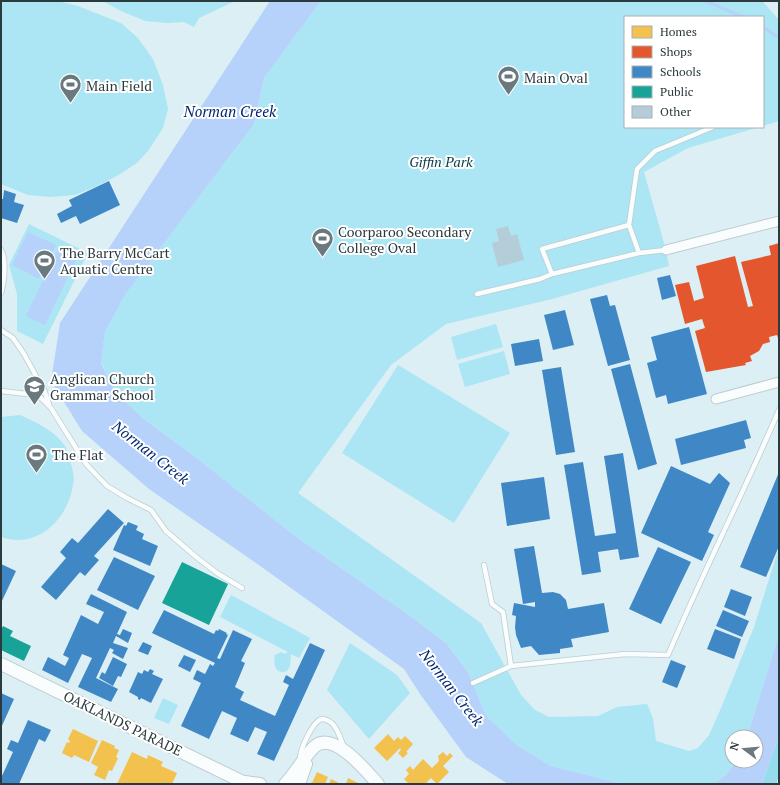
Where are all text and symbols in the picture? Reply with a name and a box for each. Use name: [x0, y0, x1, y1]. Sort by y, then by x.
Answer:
legend: [624, 16, 764, 128]
text: Homes: [660, 24, 697, 39]
text: Shops: [660, 44, 692, 59]
sports icon: Main Oval: [495, 64, 521, 97]
text: Schools: [660, 64, 701, 79]
place label: Main Oval: [524, 68, 588, 87]
sports icon: Main Field: [57, 72, 83, 105]
place label: Main Field: [86, 76, 152, 95]
text: Public: [660, 84, 694, 99]
water label: Norman Creek: [183, 101, 277, 121]
text: Other: [660, 104, 691, 119]
park label: Giffin Park: [409, 152, 473, 171]
place label: Coorparoo Secondary College Oval: [338, 222, 472, 257]
sports icon: Coorparoo Secondary College Oval: [309, 226, 335, 259]
place label: The Barry McCart Aquatic Centre: [60, 243, 171, 278]
sports icon: The Barry McCart Aquatic Centre: [31, 247, 57, 280]
place label: Anglican Church Grammar School: [50, 369, 154, 404]
school or university icon: Anglican Church Grammar School: [21, 373, 47, 406]
water label: Norman Creek: [108, 415, 194, 489]
sports icon: The Flat: [24, 441, 50, 474]
place label: The Flat: [52, 445, 104, 464]
water label: Norman Creek: [415, 644, 489, 730]
street label: OAKLANDS PARADE: [60, 686, 186, 760]
north arrow: [724, 729, 764, 769]
text: N: [727, 740, 742, 752]

